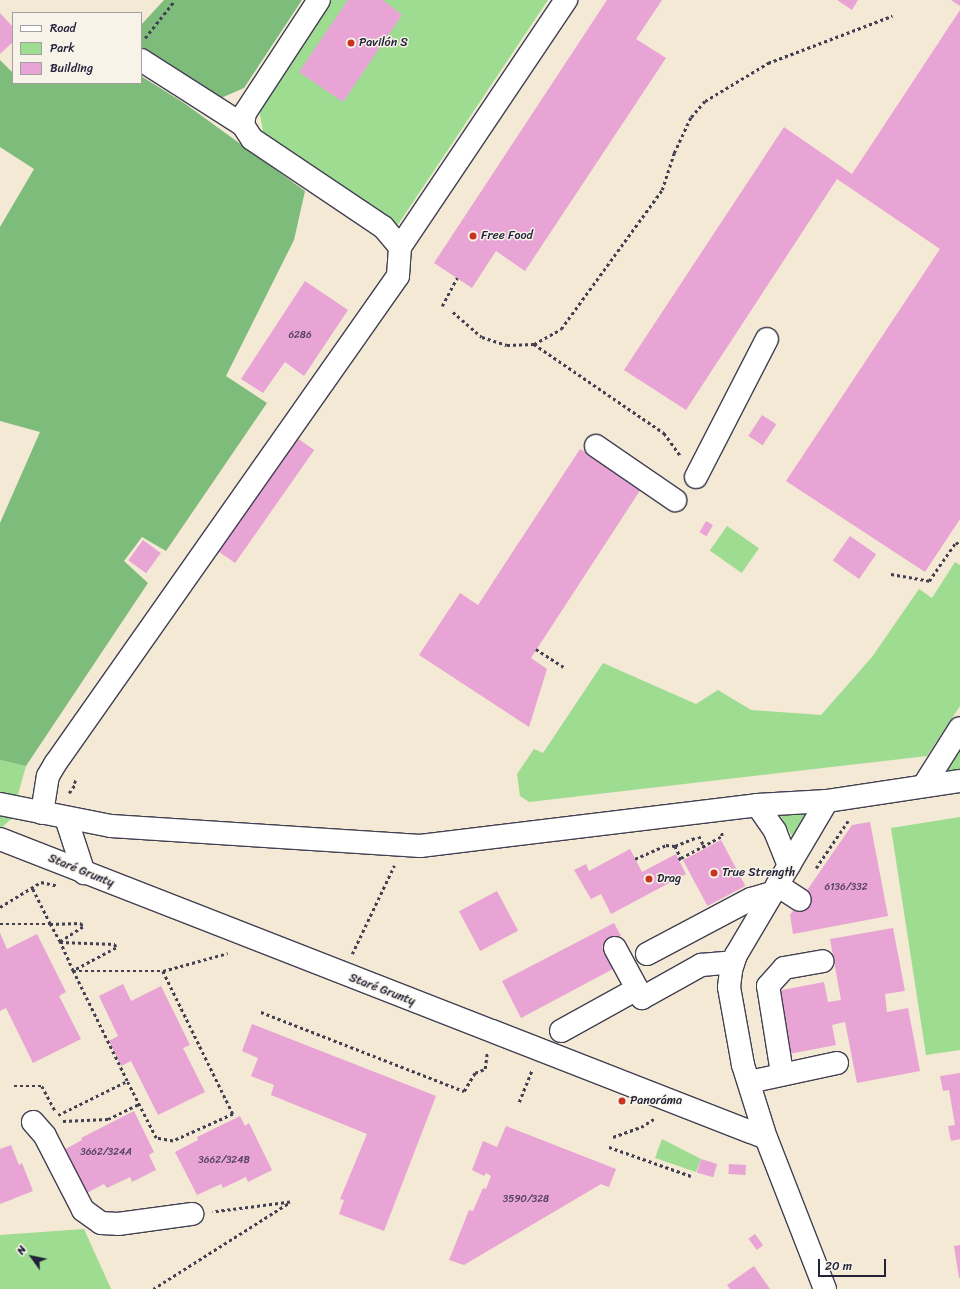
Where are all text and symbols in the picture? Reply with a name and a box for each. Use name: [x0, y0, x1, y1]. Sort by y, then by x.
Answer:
legend: [12, 12, 142, 84]
text: Road: [50, 17, 76, 39]
place label: Pavilón S: [359, 36, 408, 50]
text: Park: [50, 37, 75, 59]
marker: Pavilón S: [346, 38, 356, 48]
text: Building: [50, 57, 93, 79]
place label: Free Food: [481, 229, 533, 243]
marker: Free Food: [468, 231, 478, 241]
house number: 6286: [288, 330, 312, 342]
street label: Staré Grunty: [46, 851, 116, 891]
place label: True Strength: [722, 866, 796, 880]
marker: True Strength: [709, 868, 719, 878]
place label: Drag: [657, 872, 681, 886]
marker: Drag: [644, 874, 654, 884]
house number: 6136/332: [825, 882, 867, 894]
street label: Staré Grunty: [347, 971, 417, 1009]
place label: Panoráma: [630, 1094, 682, 1108]
marker: Panoráma: [617, 1096, 627, 1106]
house number: 3662/324A: [80, 1147, 132, 1159]
house number: 3662/324B: [198, 1155, 250, 1167]
house number: 3590/328: [503, 1194, 549, 1206]
north arrow: [12, 1237, 52, 1277]
text: N: [11, 1242, 32, 1259]
scale bar: [820, 1251, 888, 1277]
text: 20 m: [825, 1255, 852, 1277]

